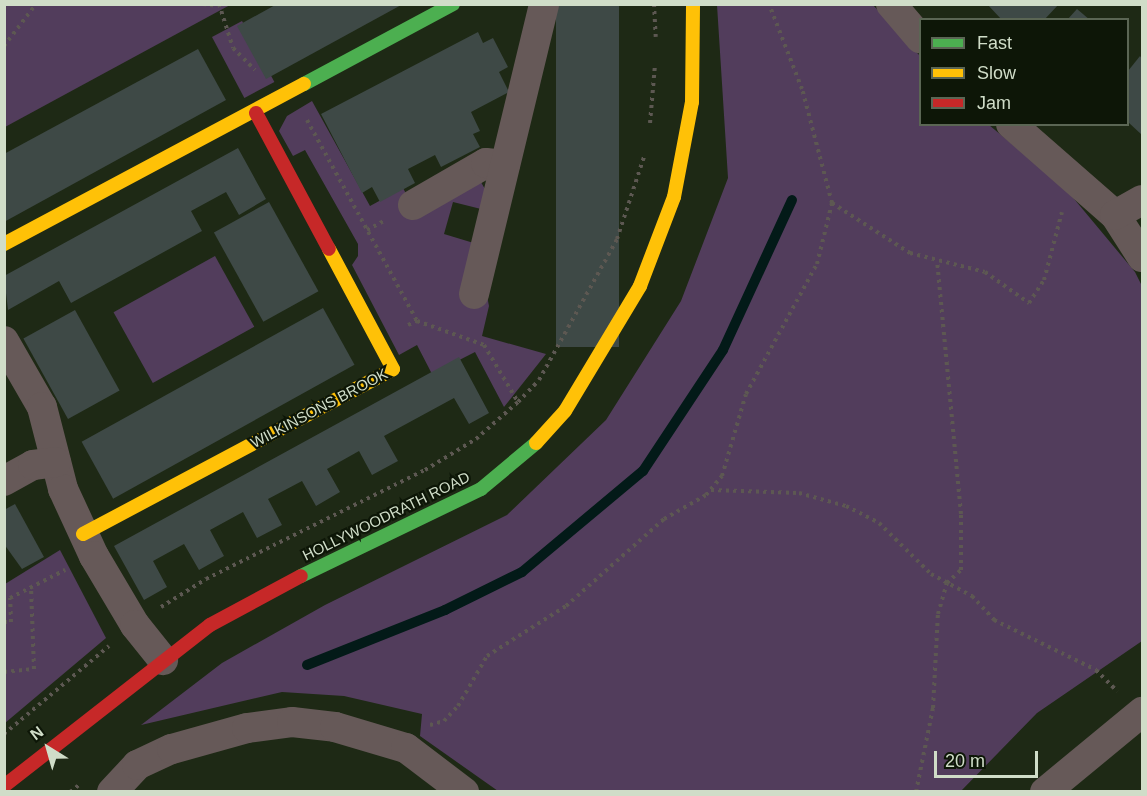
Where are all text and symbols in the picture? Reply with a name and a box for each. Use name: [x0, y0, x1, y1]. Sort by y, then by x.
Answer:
legend: [919, 18, 1129, 126]
text: Fast: [977, 33, 1012, 53]
text: Slow: [977, 63, 1016, 83]
text: Jam: [977, 93, 1011, 113]
street label: WILKINSONS BROOK: [247, 364, 391, 452]
street label: HOLLYWOODRATH ROAD: [300, 468, 472, 564]
north arrow: [18, 718, 78, 778]
text: N: [27, 723, 47, 743]
scale bar: [937, 739, 1040, 777]
text: 20 m: [945, 751, 985, 771]

